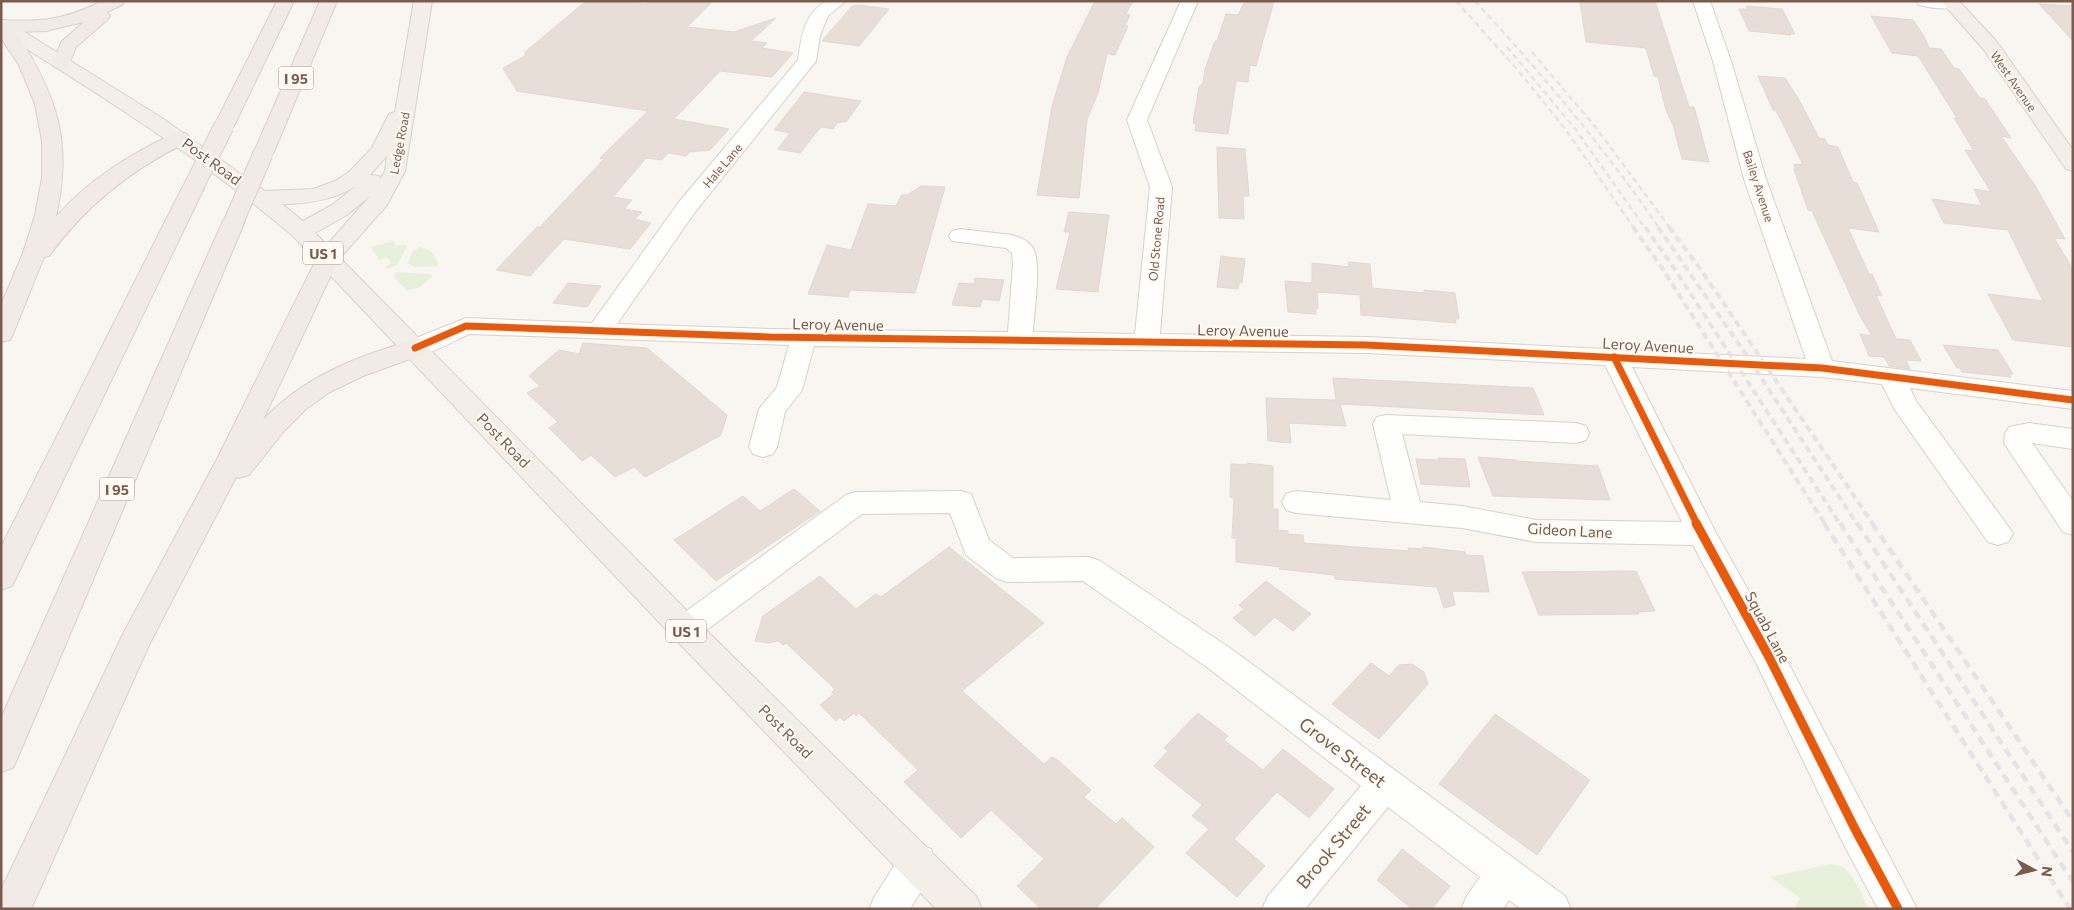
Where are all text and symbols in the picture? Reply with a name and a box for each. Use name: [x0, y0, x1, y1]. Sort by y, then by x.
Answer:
street label: West Avenue: [1988, 48, 2040, 114]
road number: I 95: [278, 66, 314, 90]
street label: Ledge Road: [386, 111, 412, 175]
street label: Post Road: [179, 133, 245, 189]
street label: Hale Lane: [700, 140, 744, 190]
street label: Bailey Avenue: [1741, 148, 1777, 224]
street label: Old Stone Road: [1145, 196, 1167, 282]
road number: US 1: [303, 242, 343, 264]
street label: Leroy Avenue: [792, 314, 884, 334]
street label: Leroy Avenue: [1197, 320, 1289, 340]
street label: Leroy Avenue: [1602, 334, 1694, 356]
street label: Post Road: [474, 409, 534, 471]
road number: I 95: [100, 478, 134, 500]
street label: Gideon Lane: [1527, 519, 1613, 541]
street label: Squab Lane: [1742, 588, 1794, 666]
road number: US 1: [666, 620, 706, 642]
street label: Post Road: [755, 700, 817, 762]
street label: Grove Street: [1295, 712, 1391, 792]
street label: Brook Street: [1291, 799, 1375, 893]
north arrow: [2009, 845, 2059, 895]
text: N: [2038, 865, 2056, 878]

